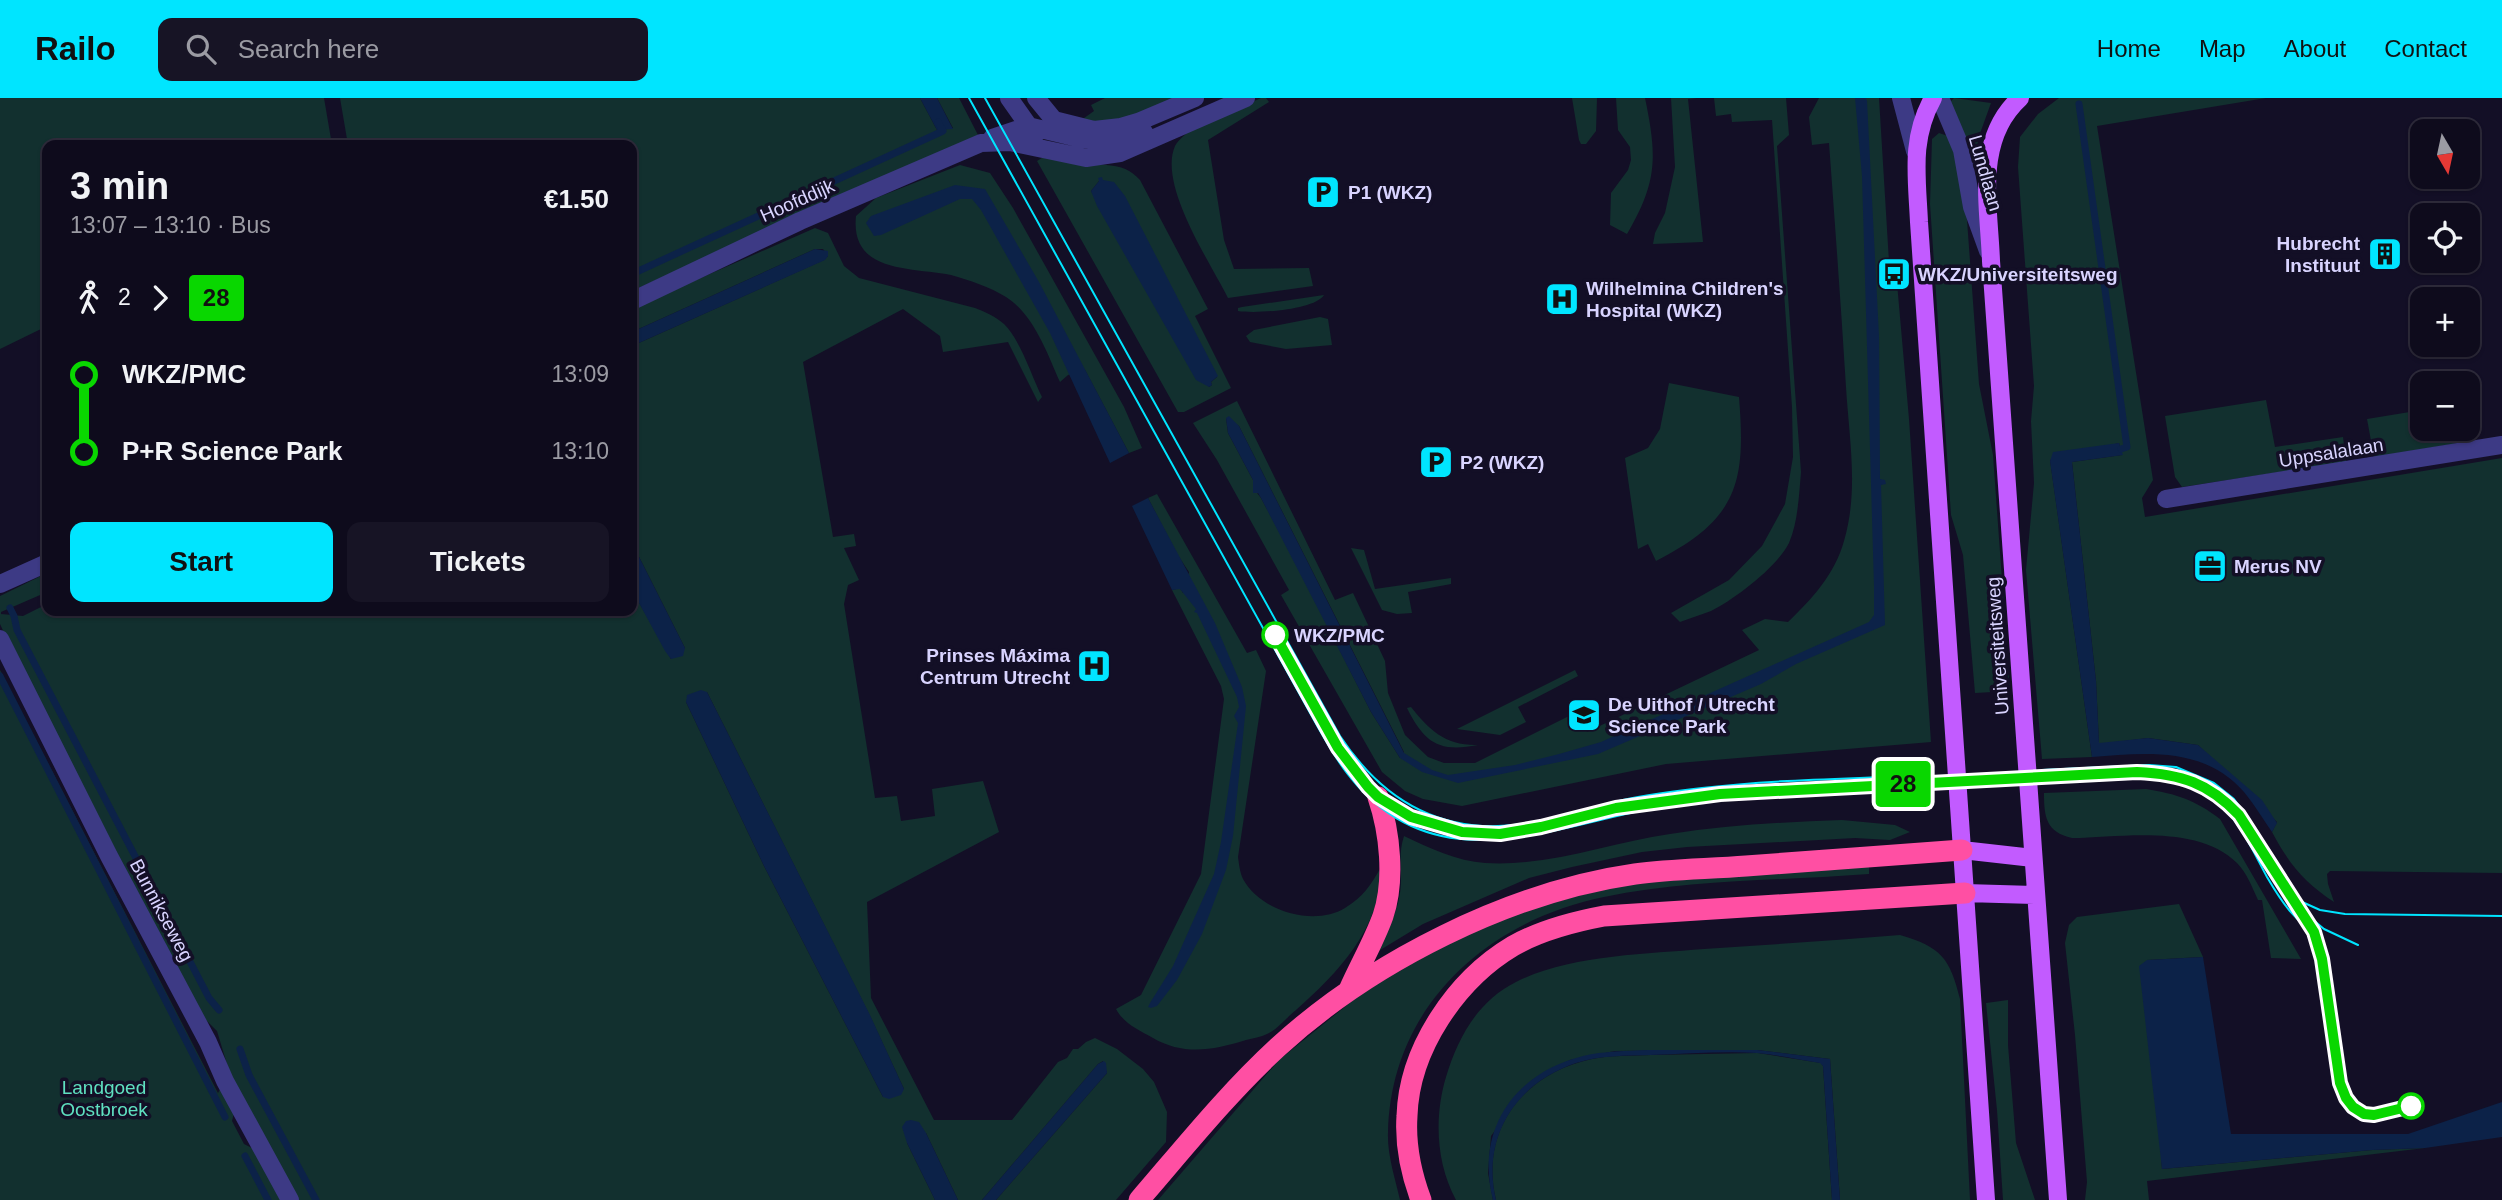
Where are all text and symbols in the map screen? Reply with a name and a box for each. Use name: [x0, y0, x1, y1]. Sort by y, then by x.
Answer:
search box: [158, 18, 648, 81]
text: Railo: [35, 30, 116, 67]
icon: search: [182, 30, 220, 68]
text: Search here: [238, 34, 379, 64]
text: Home: [2097, 35, 2161, 62]
text: Map: [2199, 35, 2246, 62]
text: About: [2284, 35, 2346, 62]
text: Contact: [2384, 35, 2467, 62]
north arrow: [2410, 119, 2480, 189]
map controls: [2410, 119, 2480, 441]
street label: Lundlaan: [1965, 133, 2006, 214]
text: 3 min: [70, 165, 169, 207]
parking icon: P1 (WKZ): [1304, 173, 1342, 211]
street label: Hoofddijk: [757, 175, 838, 226]
place label: P1 (WKZ): [1348, 182, 1432, 203]
text: €1.50: [544, 184, 609, 214]
button: locate: [2410, 203, 2480, 273]
text: 13:07 – 13:10 · Bus: [70, 212, 271, 238]
place label: Hubrecht Instituut: [2277, 233, 2361, 276]
building icon: Hubrecht Instituut: [2366, 235, 2404, 273]
bus stop icon: WKZ/Universiteitsweg: [1875, 255, 1913, 293]
place label: WKZ/Universiteitsweg: [1918, 264, 2118, 285]
place label: Wilhelmina Children's Hospital (WKZ): [1586, 278, 1784, 321]
icon: walk: [70, 279, 108, 317]
icon: forward: [141, 279, 179, 317]
hospital icon: Wilhelmina Children's Hospital (WKZ): [1543, 280, 1581, 318]
text: 2: [118, 284, 131, 310]
text: 28: [203, 284, 230, 311]
button: +: [2410, 287, 2480, 357]
text: WKZ/PMC: [122, 359, 246, 389]
text: 13:09: [551, 361, 609, 387]
button: −: [2410, 371, 2480, 441]
street label: Uppsalalaan: [2277, 434, 2385, 471]
text: P+R Science Park: [122, 436, 342, 466]
text: 13:10: [551, 438, 609, 464]
parking icon: P2 (WKZ): [1417, 443, 1455, 481]
place label: P2 (WKZ): [1460, 452, 1544, 473]
button: Start: [70, 522, 333, 602]
button: Tickets: [347, 522, 609, 602]
office icon: Merus NV: [2191, 547, 2229, 585]
place label: Merus NV: [2234, 556, 2322, 577]
street label: Universiteitsweg: [1982, 576, 2013, 716]
marker: WKZ/PMC: [1262, 622, 1288, 648]
place label: WKZ/PMC: [1294, 625, 1385, 646]
place label: Prinses Máxima Centrum Utrecht: [920, 645, 1071, 688]
hospital icon: Prinses Máxima Centrum Utrecht: [1075, 647, 1113, 685]
place label: De Uithof / Utrecht Science Park: [1608, 694, 1775, 737]
school or university icon: De Uithof / Utrecht Science Park: [1565, 696, 1603, 734]
line badge: 28: [1871, 761, 1934, 807]
text: 28: [1890, 770, 1916, 797]
street label: Bunnikseweg: [126, 855, 197, 965]
park label: Landgoed Oostbroek: [60, 1077, 148, 1120]
unlabelled marker: [2398, 1093, 2424, 1119]

